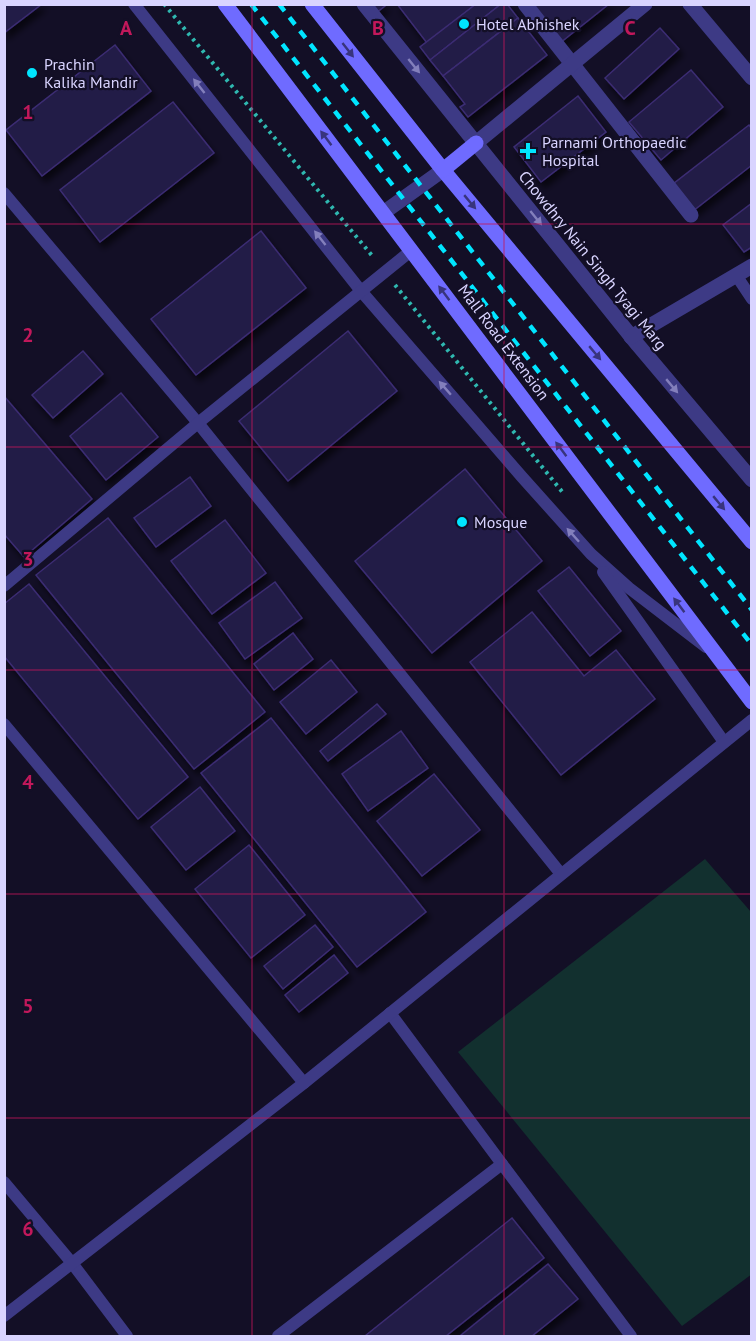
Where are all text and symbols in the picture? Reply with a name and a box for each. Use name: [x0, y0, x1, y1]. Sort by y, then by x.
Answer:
place label: Hotel Abhishek: [476, 14, 580, 34]
text: A: [120, 15, 133, 41]
text: B: [372, 15, 384, 41]
text: C: [624, 15, 636, 41]
marker: Hotel Abhishek: [457, 17, 471, 31]
one-way arrow: [342, 43, 354, 58]
place label: Prachin Kalika Mandir: [44, 54, 138, 92]
one-way arrow: [407, 59, 419, 74]
marker: Prachin Kalika Mandir: [25, 66, 39, 80]
one-way arrow: [193, 78, 205, 93]
text: 1: [22, 99, 34, 125]
one-way arrow: [320, 130, 333, 146]
place label: Parnami Orthopaedic Hospital: [542, 132, 686, 170]
marker: Parnami Orthopaedic Hospital: [519, 142, 537, 160]
street label: Chowdhry Nain Singh Tyagi Marg: [515, 166, 671, 354]
one-way arrow: [464, 195, 476, 210]
one-way arrow: [529, 210, 542, 226]
one-way arrow: [314, 231, 326, 246]
street label: Mall Road Extension: [454, 280, 554, 404]
one-way arrow: [439, 286, 451, 301]
text: 2: [22, 322, 34, 348]
one-way arrow: [588, 345, 601, 361]
one-way arrow: [666, 378, 679, 394]
one-way arrow: [439, 381, 452, 396]
one-way arrow: [555, 441, 568, 457]
one-way arrow: [712, 495, 725, 510]
place label: Mosque: [474, 512, 527, 532]
marker: Mosque: [455, 515, 469, 529]
one-way arrow: [566, 527, 580, 542]
text: 3: [22, 546, 34, 572]
one-way arrow: [672, 597, 685, 613]
text: 4: [22, 769, 34, 795]
text: 5: [22, 993, 34, 1019]
text: 6: [22, 1216, 34, 1242]

